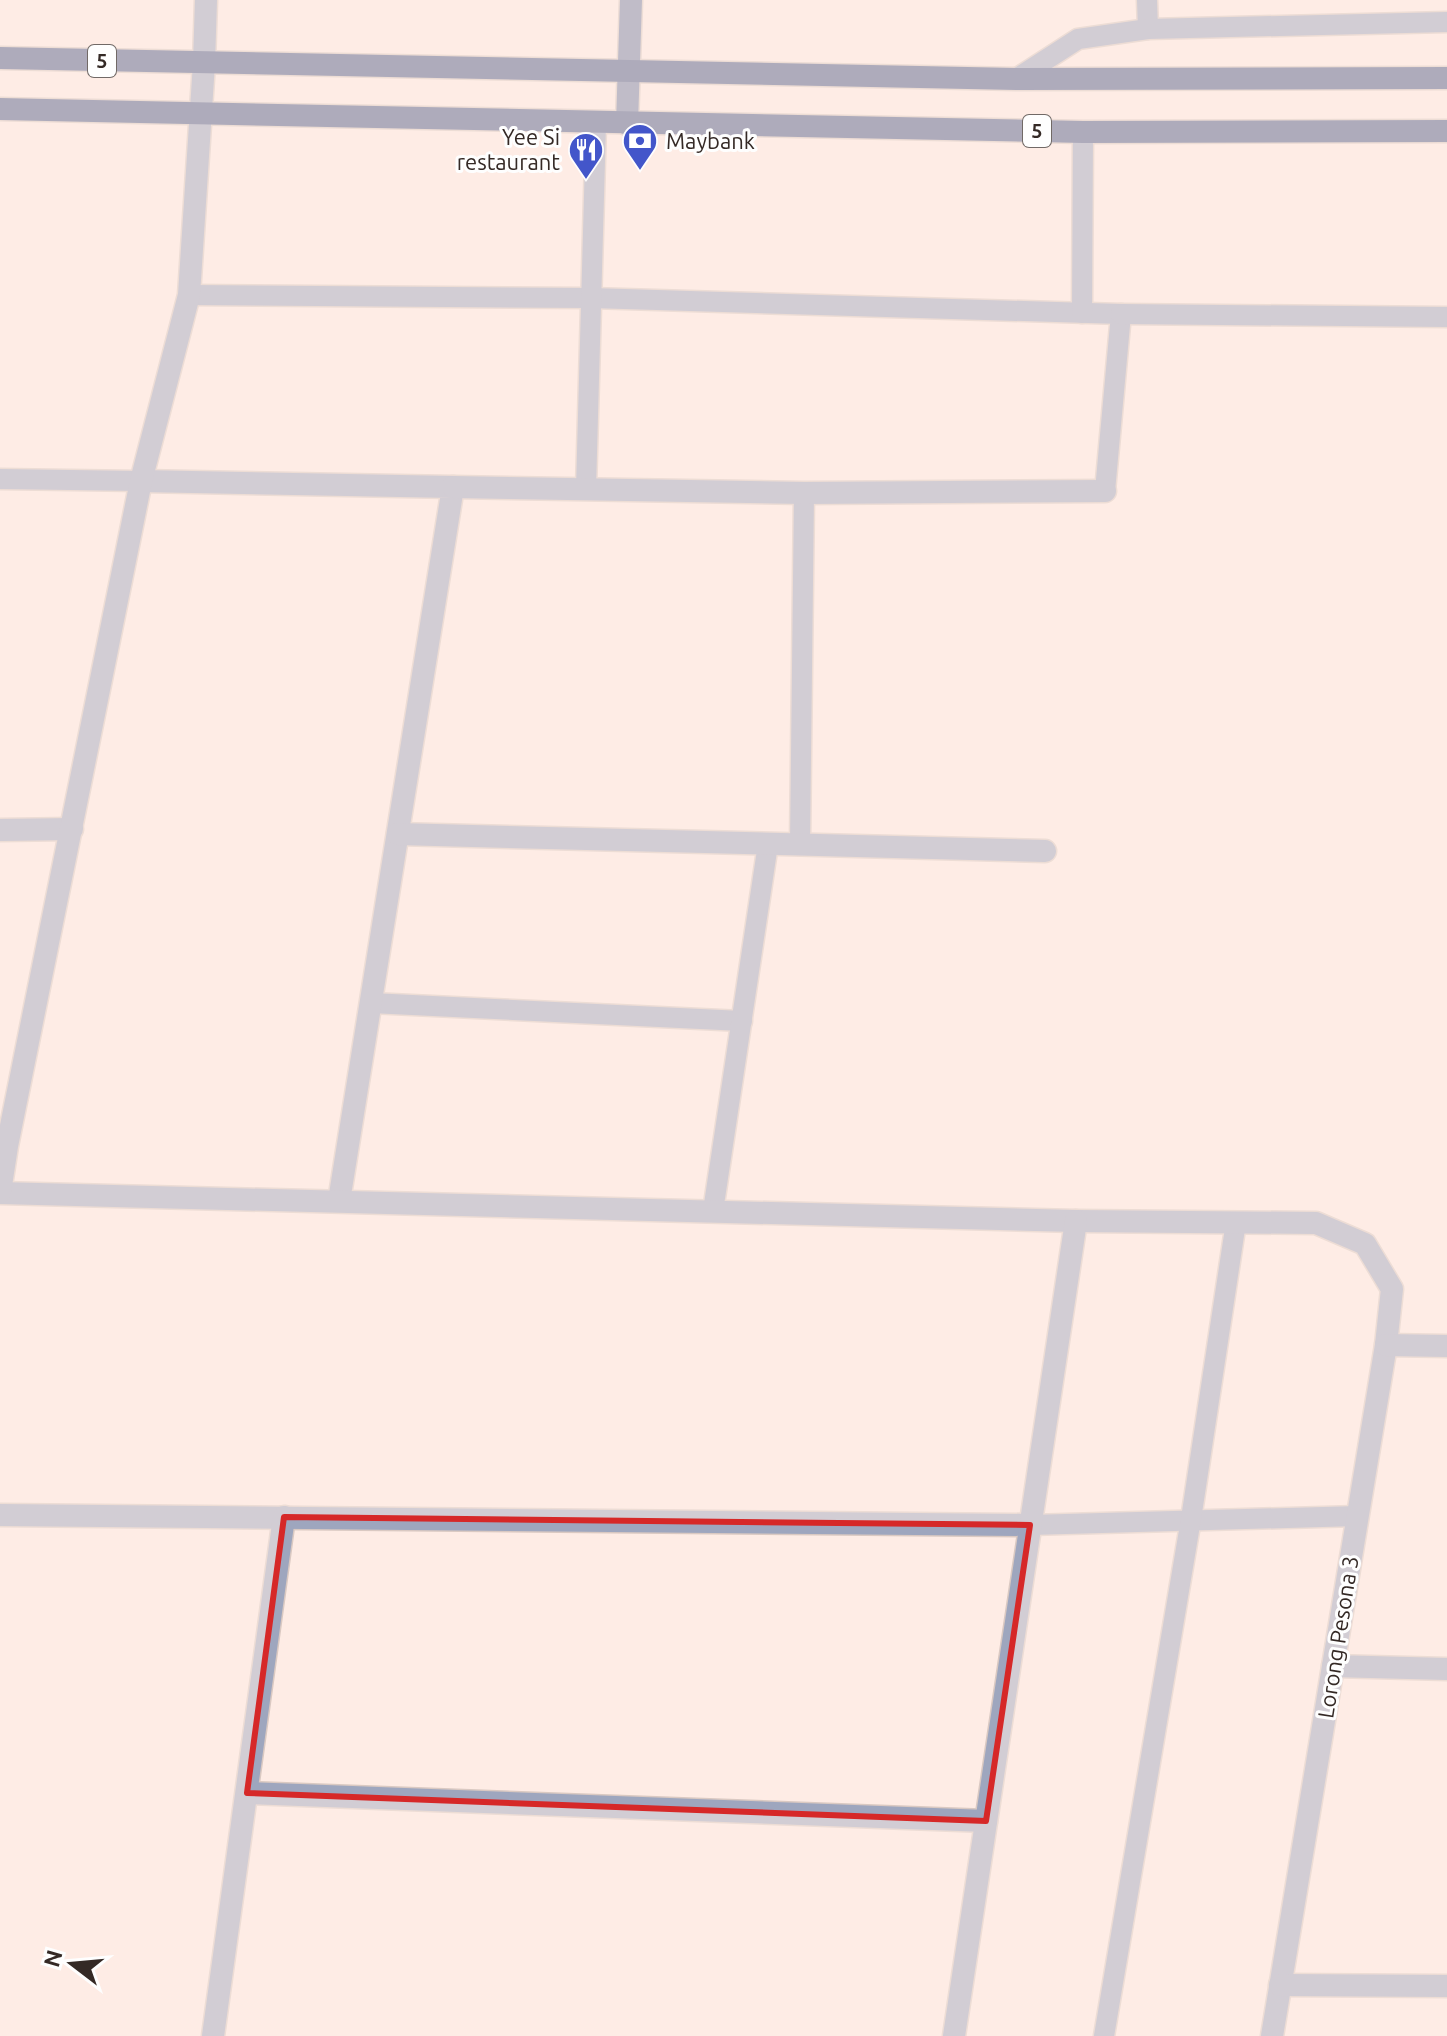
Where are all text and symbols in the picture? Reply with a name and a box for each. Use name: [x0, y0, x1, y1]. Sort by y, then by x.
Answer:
road number: 5: [88, 45, 116, 77]
road number: 5: [1023, 115, 1051, 147]
bank icon: Maybank: [621, 122, 659, 172]
place label: Yee Si restaurant: [457, 124, 560, 174]
place label: Maybank: [666, 128, 755, 153]
restaurant icon: Yee Si restaurant: [567, 131, 605, 181]
street label: Lorong Pesona 3: [1312, 1554, 1363, 1720]
north arrow: [32, 1924, 112, 2004]
text: N: [38, 1947, 67, 1970]

